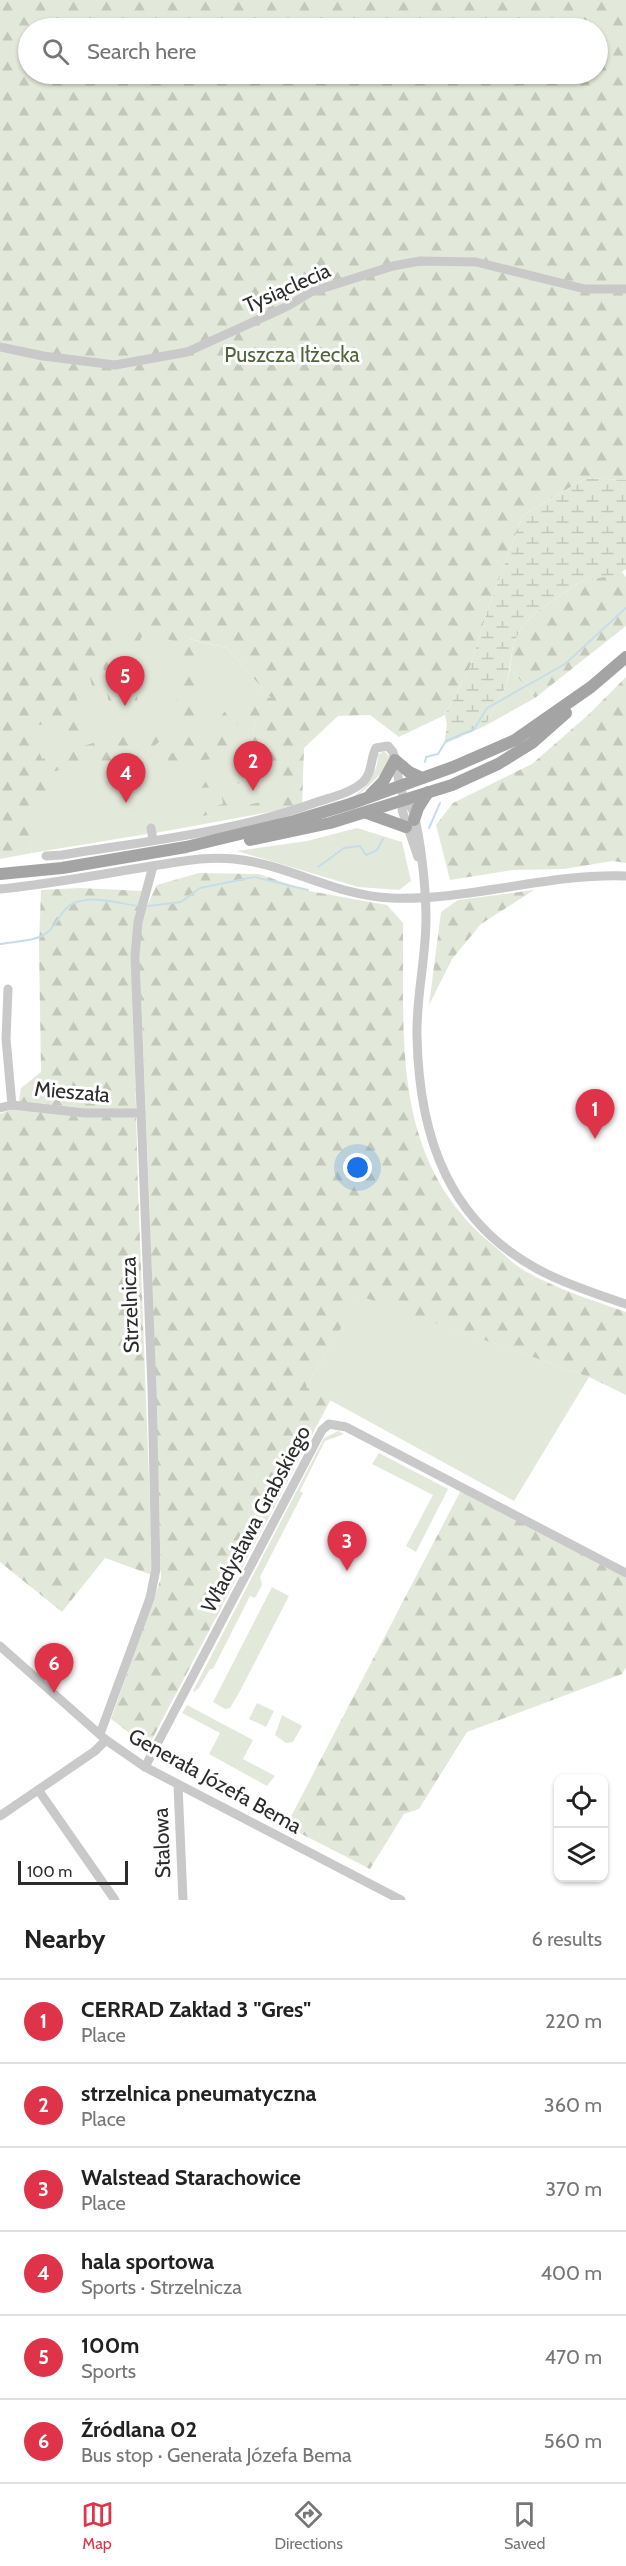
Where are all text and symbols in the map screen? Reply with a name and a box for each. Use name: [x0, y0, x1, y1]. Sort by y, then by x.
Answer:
search box: [18, 18, 608, 84]
icon: search: [39, 35, 72, 68]
text: Search here: [87, 38, 196, 65]
street label: Tysiąclecia: [240, 257, 334, 318]
park label: Puszcza Iłżecka: [224, 342, 360, 367]
pin: 5: [106, 656, 144, 706]
pin: 2: [234, 742, 272, 791]
pin: 4: [106, 754, 146, 803]
street label: Mieszała: [33, 1076, 111, 1107]
pin: 1: [576, 1090, 614, 1139]
your location: [343, 1153, 372, 1182]
street label: Strzelnicza: [115, 1256, 144, 1354]
street label: Władysława Grabskiego: [196, 1421, 315, 1616]
pin: 3: [328, 1522, 366, 1571]
pin: 6: [34, 1644, 74, 1693]
street label: Generała Józefa Bema: [124, 1723, 306, 1838]
map controls: [554, 1774, 608, 1882]
button: locate: [554, 1774, 608, 1828]
street label: Stalowa: [148, 1807, 175, 1879]
button: layers: [554, 1828, 608, 1882]
scale bar: [18, 1858, 128, 1886]
text: 100 m: [27, 1862, 72, 1881]
text: Nearby: [24, 1923, 105, 1955]
text: 6 results: [531, 1927, 602, 1951]
text: CERRAD Zakład 3 "Gres": [81, 1996, 311, 2023]
text: 1: [40, 2009, 47, 2033]
text: 220 m: [545, 2009, 602, 2033]
text: Place: [81, 2023, 126, 2047]
text: strzelnica pneumatyczna: [81, 2080, 317, 2107]
text: 2: [38, 2093, 49, 2117]
text: 360 m: [544, 2093, 602, 2117]
text: Place: [81, 2107, 126, 2131]
text: Walstead Starachowice: [81, 2164, 301, 2191]
text: 3: [38, 2177, 49, 2201]
text: 370 m: [545, 2177, 602, 2201]
text: Place: [81, 2191, 126, 2215]
text: hala sportowa: [81, 2248, 214, 2275]
text: 4: [37, 2261, 50, 2285]
text: 400 m: [540, 2261, 602, 2285]
text: Sports · Strzelnicza: [81, 2275, 242, 2299]
text: 100m: [81, 2332, 139, 2359]
text: 5: [38, 2345, 49, 2369]
text: 470 m: [545, 2345, 602, 2369]
text: Sports: [81, 2359, 136, 2383]
text: Źródlana 02: [81, 2416, 197, 2443]
text: 6: [38, 2429, 49, 2453]
text: 560 m: [544, 2429, 602, 2453]
text: Bus stop · Generała Józefa Bema: [81, 2443, 352, 2467]
tab: Map: [81, 2498, 114, 2553]
tab: Directions: [275, 2498, 343, 2553]
tab: Saved: [504, 2498, 545, 2553]

